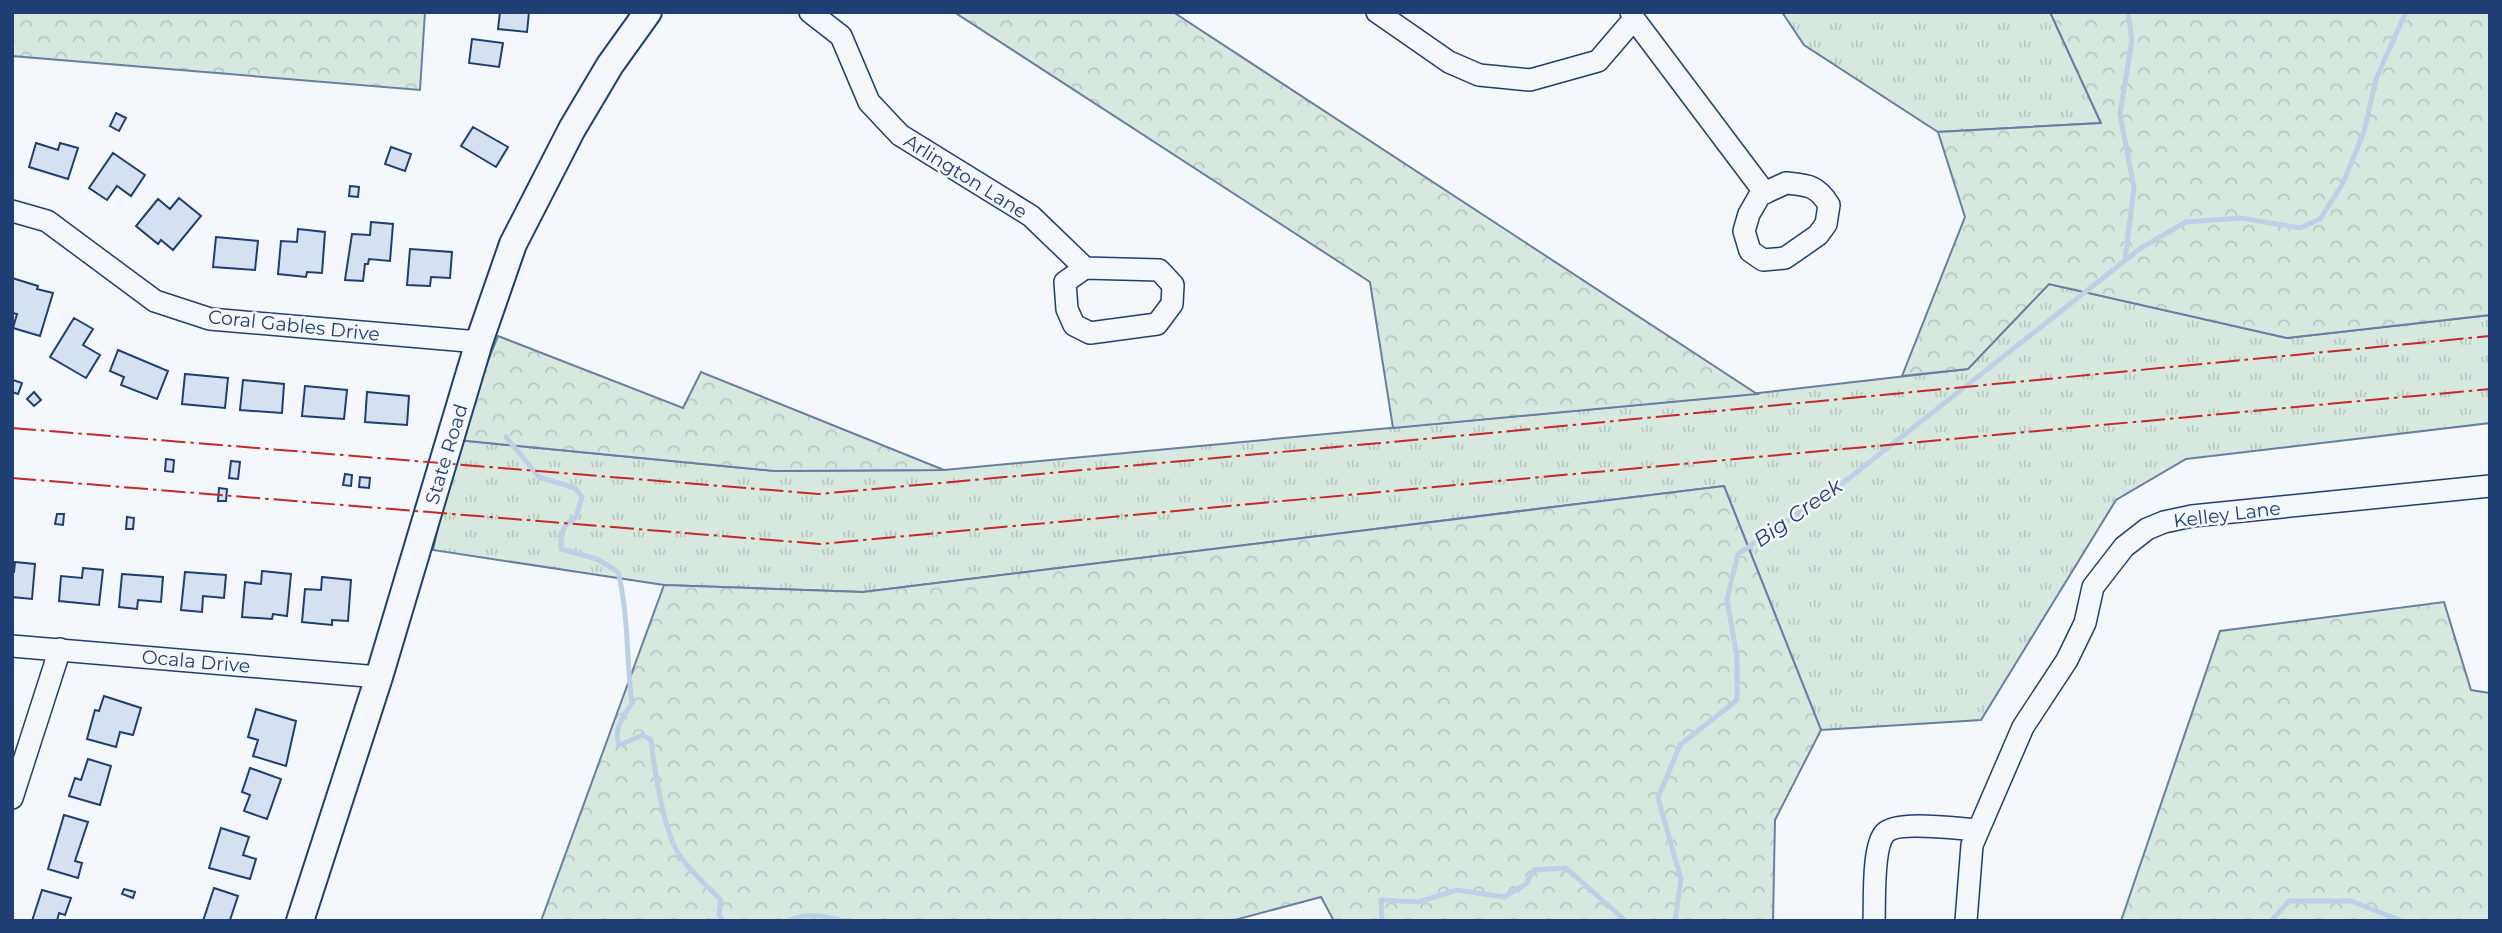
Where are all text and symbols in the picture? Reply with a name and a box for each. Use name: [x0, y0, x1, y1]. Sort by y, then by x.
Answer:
street label: Arlington Lane: [900, 129, 1032, 224]
street label: Coral Gables Drive: [207, 305, 381, 346]
street label: State Road: [420, 401, 473, 507]
water label: Big Creek: [1749, 472, 1848, 552]
street label: Kelley Lane: [2172, 496, 2282, 532]
street label: Ocala Drive: [141, 645, 251, 678]

